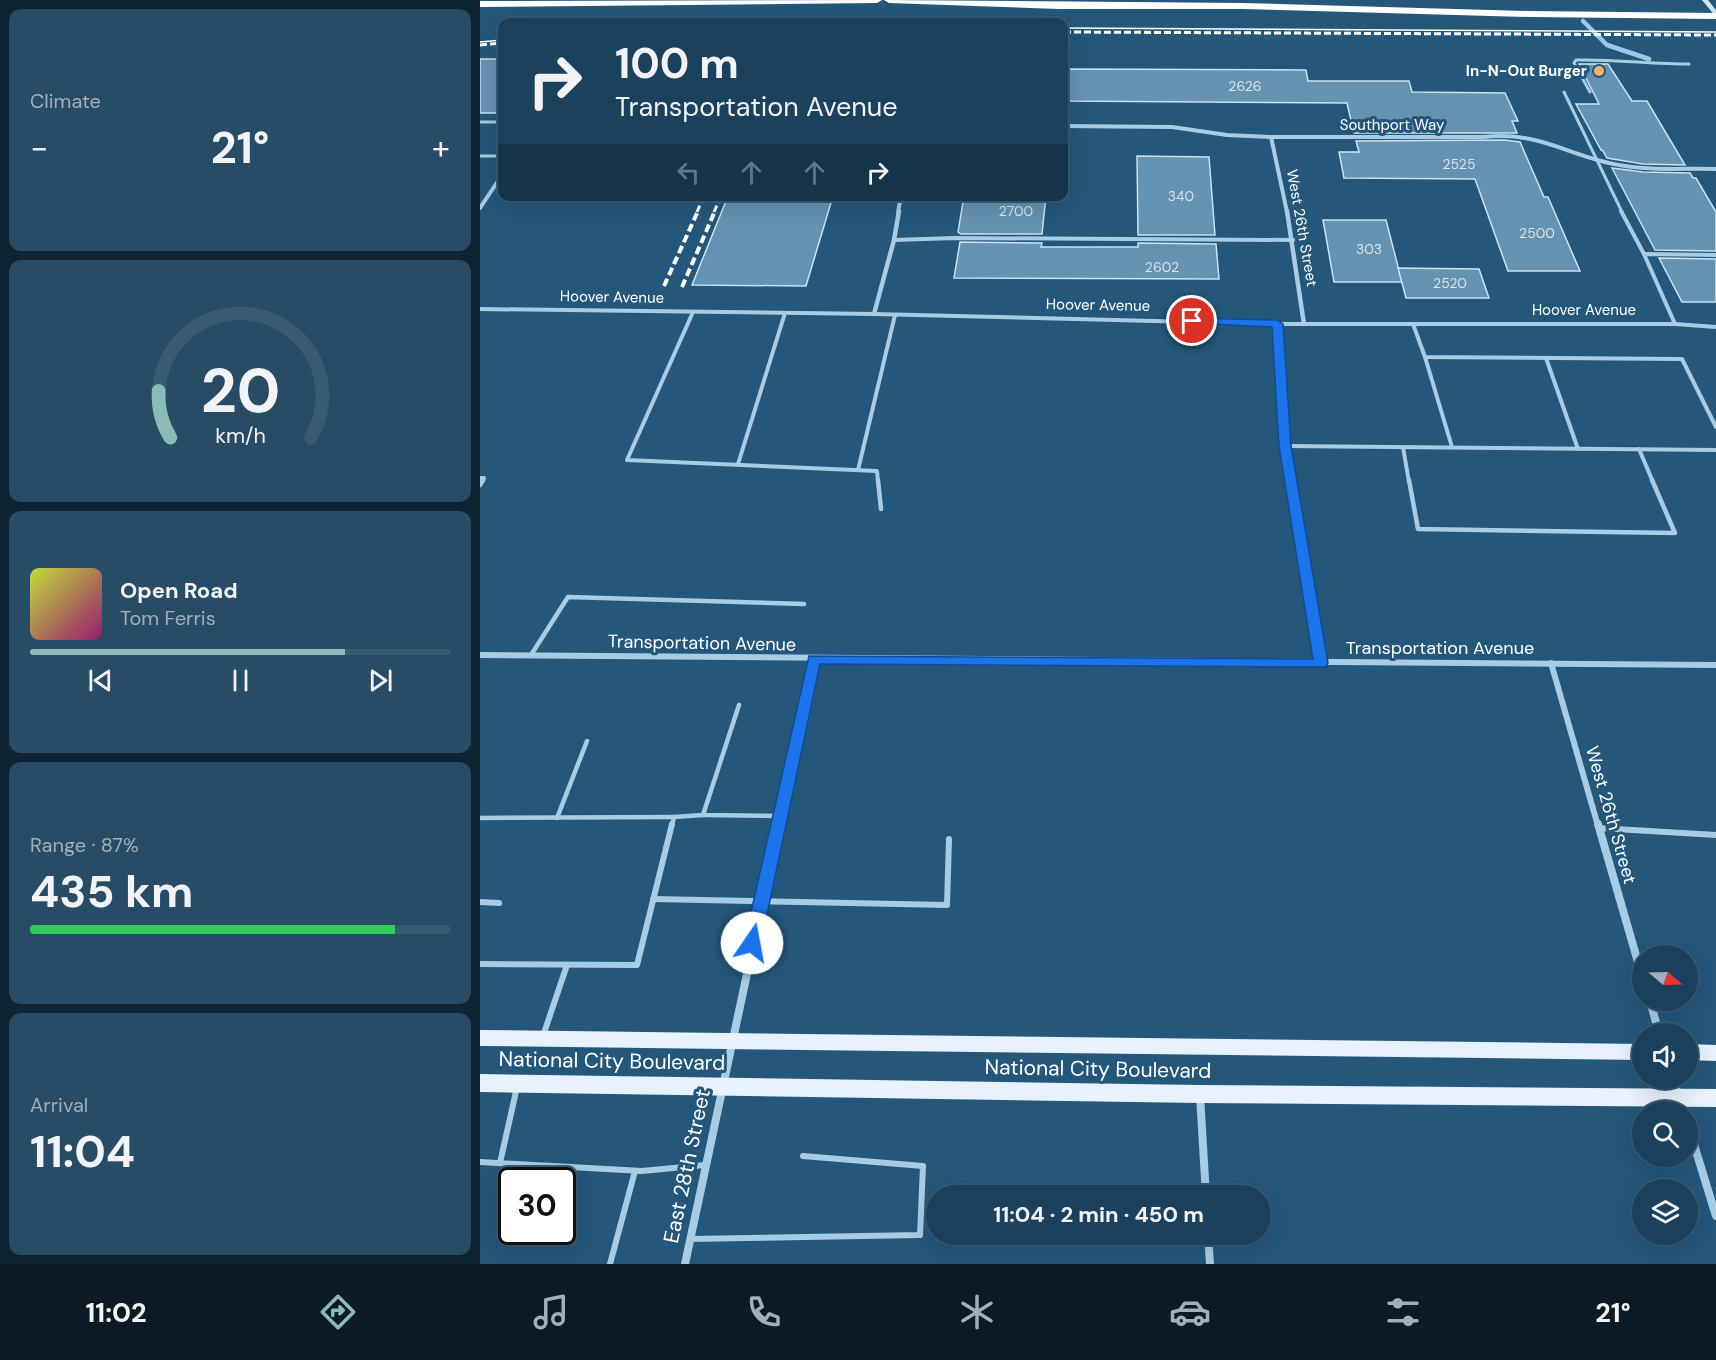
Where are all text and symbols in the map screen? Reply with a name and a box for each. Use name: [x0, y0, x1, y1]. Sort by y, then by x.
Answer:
text: 100 m: [615, 36, 739, 91]
icon: right: [516, 42, 594, 120]
place label: In-N-Out Burger: [1466, 61, 1587, 81]
marker: In-N-Out Burger: [1592, 64, 1606, 78]
house number: 2626: [1228, 77, 1262, 95]
text: Climate: [30, 88, 101, 114]
text: Transportation Avenue: [615, 89, 898, 124]
street label: Southport Way: [1340, 115, 1445, 135]
text: 21°: [211, 118, 269, 177]
text: −: [30, 126, 48, 169]
text: +: [432, 126, 450, 169]
house number: 2525: [1443, 155, 1475, 173]
icon: left: [672, 156, 705, 189]
icon: ahead: [735, 156, 768, 189]
icon: ahead: [798, 156, 831, 189]
icon: right: [861, 156, 894, 189]
street label: West 26th Street: [1282, 168, 1322, 288]
house number: 340: [1168, 187, 1194, 205]
house number: 2700: [999, 202, 1033, 220]
house number: 2500: [1519, 224, 1555, 242]
house number: 303: [1356, 240, 1382, 258]
house number: 2602: [1145, 258, 1179, 276]
house number: 2520: [1433, 274, 1467, 292]
street label: Hoover Avenue: [560, 286, 664, 308]
street label: Hoover Avenue: [1046, 294, 1150, 316]
pin: [1166, 295, 1217, 346]
street label: Hoover Avenue: [1532, 300, 1636, 320]
icon: arrive: [1175, 304, 1208, 337]
text: 20: [200, 350, 280, 431]
text: km/h: [215, 422, 265, 450]
text: Open Road: [120, 576, 238, 605]
text: Tom Ferris: [120, 605, 216, 631]
street label: Transportation Avenue: [608, 629, 796, 657]
street label: Transportation Avenue: [1346, 636, 1534, 660]
icon: previous: [84, 664, 117, 697]
icon: pause: [224, 664, 257, 697]
icon: next: [364, 664, 397, 697]
street label: West 26th Street: [1580, 743, 1642, 887]
text: Range · 87%: [30, 832, 139, 858]
text: 435 km: [30, 862, 193, 921]
position arrow: [720, 911, 784, 975]
north arrow: [1632, 945, 1698, 1011]
map controls: [1632, 945, 1698, 1245]
button: sound: [1632, 1023, 1698, 1089]
street label: National City Boulevard: [498, 1045, 726, 1077]
street label: National City Boulevard: [984, 1053, 1212, 1085]
street label: East 28th Street: [657, 1086, 717, 1246]
text: Arrival: [30, 1092, 88, 1118]
button: search: [1632, 1101, 1698, 1167]
text: 11:04: [30, 1122, 135, 1181]
speed limit sign: 30: [498, 1167, 576, 1245]
button: layers: [1632, 1179, 1698, 1245]
text: 11:04 · 2 min · 450 m: [993, 1200, 1204, 1229]
icon: directions: [317, 1291, 359, 1333]
icon: music: [530, 1291, 572, 1333]
icon: phone: [743, 1291, 785, 1333]
icon: climate: [956, 1291, 998, 1333]
icon: car: [1169, 1291, 1211, 1333]
icon: filters: [1382, 1291, 1424, 1333]
text: 11:02: [85, 1295, 146, 1330]
text: 21°: [1595, 1295, 1630, 1330]

